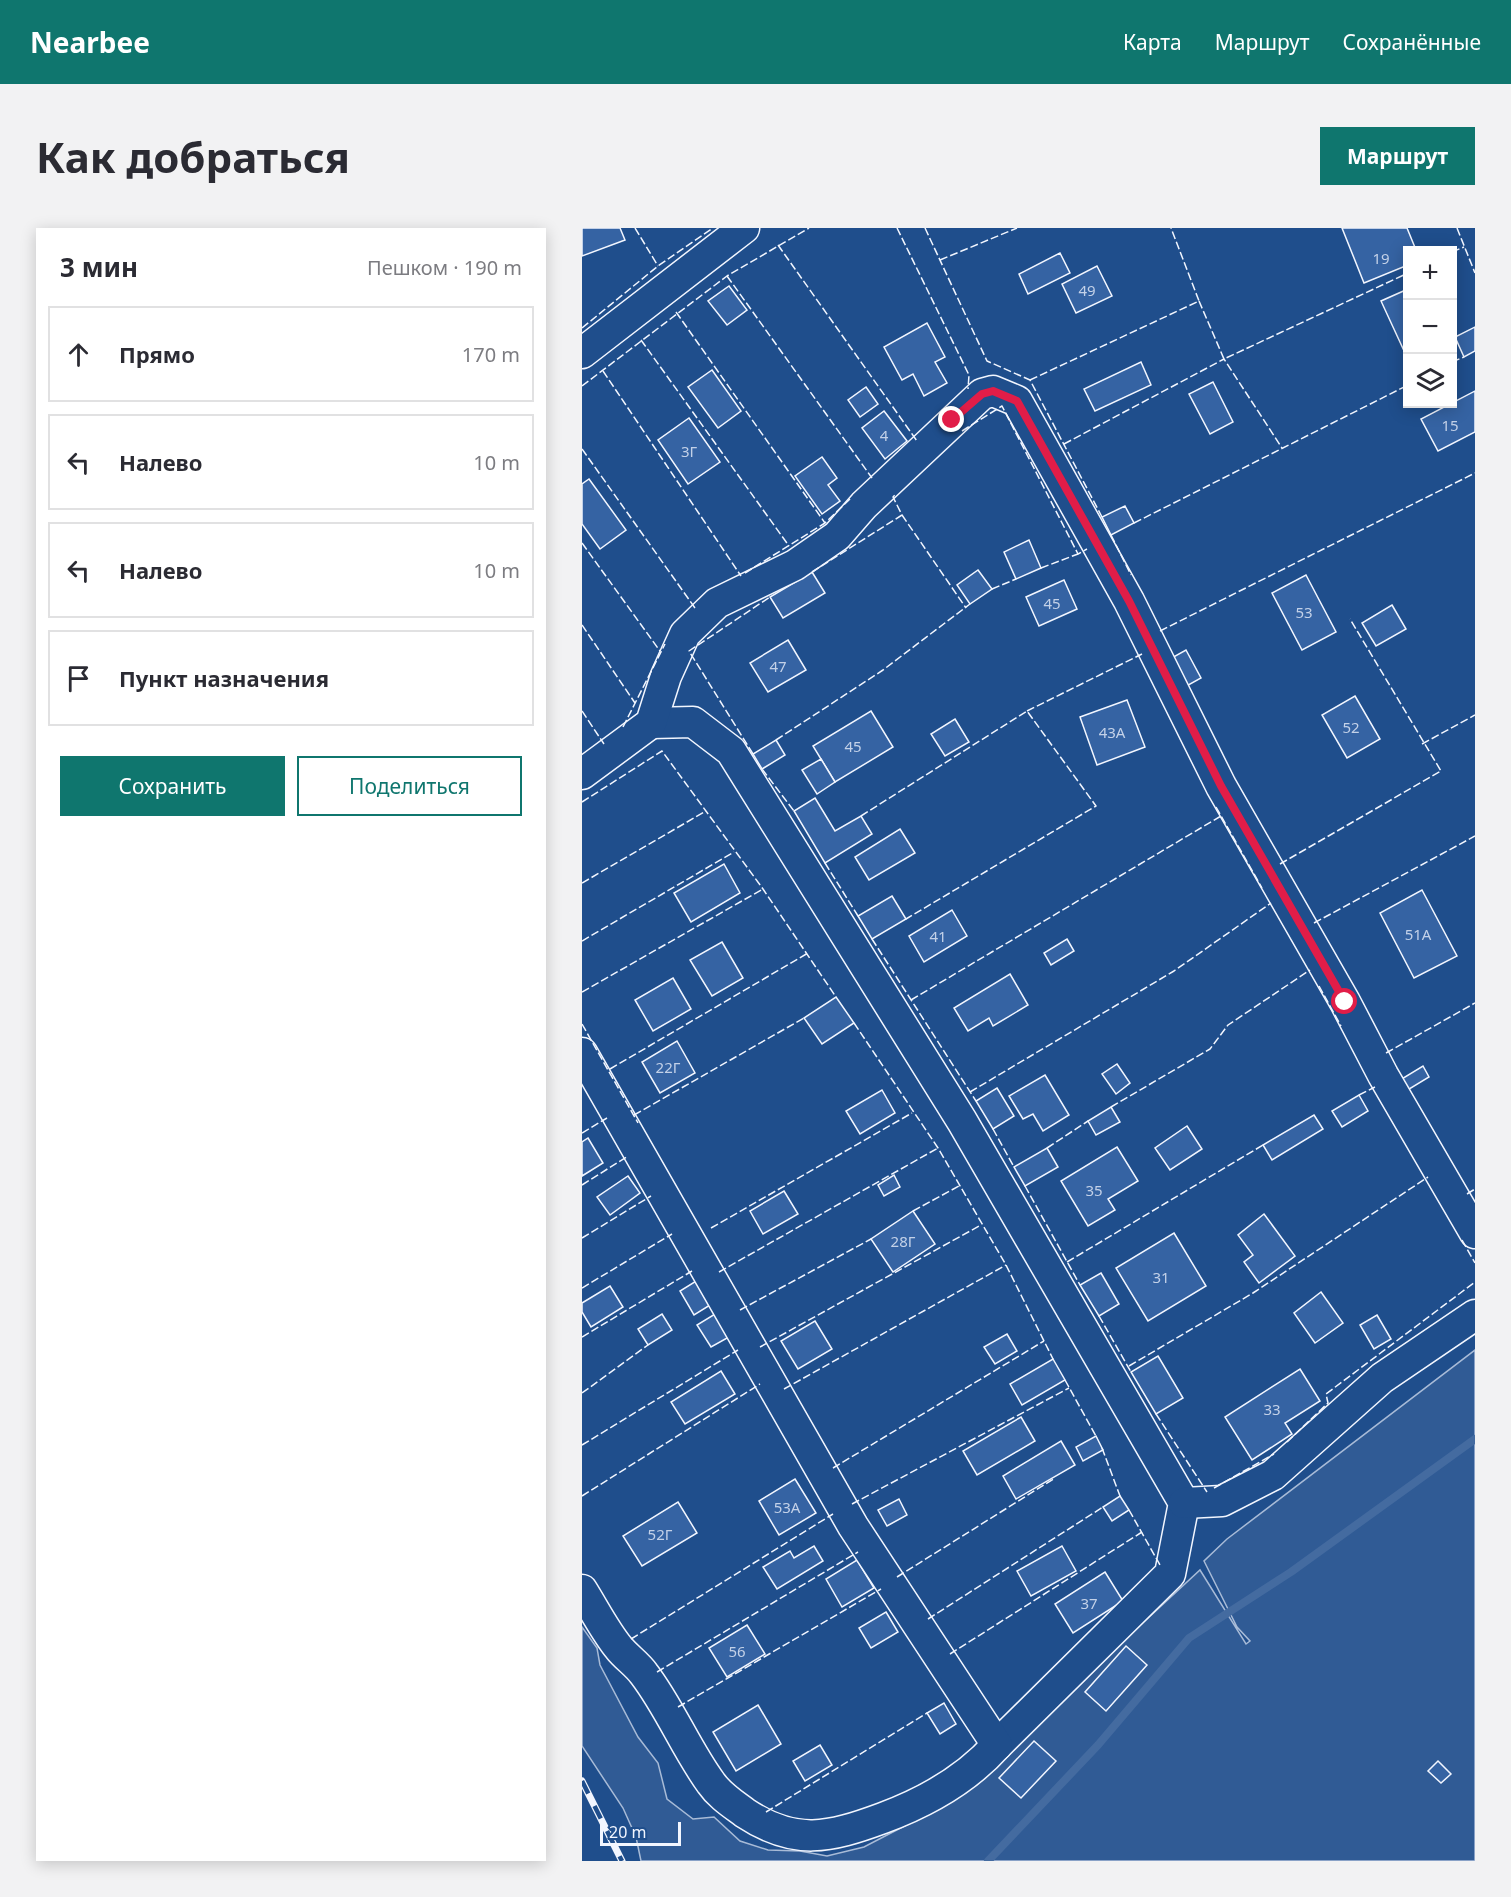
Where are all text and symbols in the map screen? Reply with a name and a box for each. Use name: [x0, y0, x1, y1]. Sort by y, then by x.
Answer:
text: Nearbee: [30, 23, 150, 61]
text: Карта: [1123, 28, 1182, 56]
text: Маршрут: [1215, 28, 1310, 56]
text: Сохранённые: [1343, 28, 1481, 56]
button: Маршрут: [1320, 127, 1475, 185]
text: Как добраться: [36, 128, 350, 185]
map controls: [1403, 246, 1457, 408]
button: +: [1403, 246, 1457, 300]
house number: 19: [1372, 248, 1390, 268]
text: 3 мин: [60, 249, 138, 285]
text: Пешком · 190 m: [367, 254, 522, 281]
house number: 49: [1078, 280, 1096, 300]
button: −: [1403, 300, 1457, 354]
icon: ahead: [62, 338, 95, 371]
text: Прямо: [119, 339, 195, 369]
text: 170 m: [462, 341, 520, 368]
button: layers: [1403, 354, 1457, 408]
route end: [938, 406, 964, 432]
house number: 15: [1441, 415, 1459, 435]
house number: 4: [880, 425, 889, 445]
house number: 3Г: [681, 441, 697, 461]
icon: left: [62, 446, 95, 479]
text: Налево: [119, 447, 202, 477]
text: 10 m: [473, 449, 520, 476]
icon: left: [62, 554, 95, 587]
text: Налево: [119, 555, 202, 585]
text: 10 m: [473, 557, 520, 584]
house number: 45: [1043, 593, 1061, 613]
house number: 53: [1295, 602, 1313, 622]
house number: 47: [769, 656, 787, 676]
icon: arrive: [62, 662, 95, 695]
text: Пункт назначения: [119, 663, 329, 693]
house number: 52: [1342, 717, 1360, 737]
house number: 43А: [1099, 722, 1126, 742]
house number: 45: [844, 736, 862, 756]
button: Сохранить: [60, 756, 285, 816]
button: Поделиться: [297, 756, 522, 816]
house number: 51А: [1405, 924, 1432, 944]
house number: 41: [929, 926, 947, 946]
route start: [1331, 988, 1357, 1014]
house number: 22Г: [656, 1057, 681, 1077]
house number: 35: [1085, 1180, 1103, 1200]
house number: 28Г: [891, 1231, 916, 1251]
house number: 31: [1152, 1267, 1170, 1287]
house number: 33: [1263, 1399, 1281, 1419]
house number: 53А: [774, 1497, 801, 1517]
house number: 52Г: [648, 1524, 673, 1544]
house number: 37: [1080, 1593, 1098, 1613]
house number: 56: [728, 1641, 746, 1661]
scale bar: [600, 1819, 681, 1846]
text: 20 m: [609, 1821, 646, 1843]

